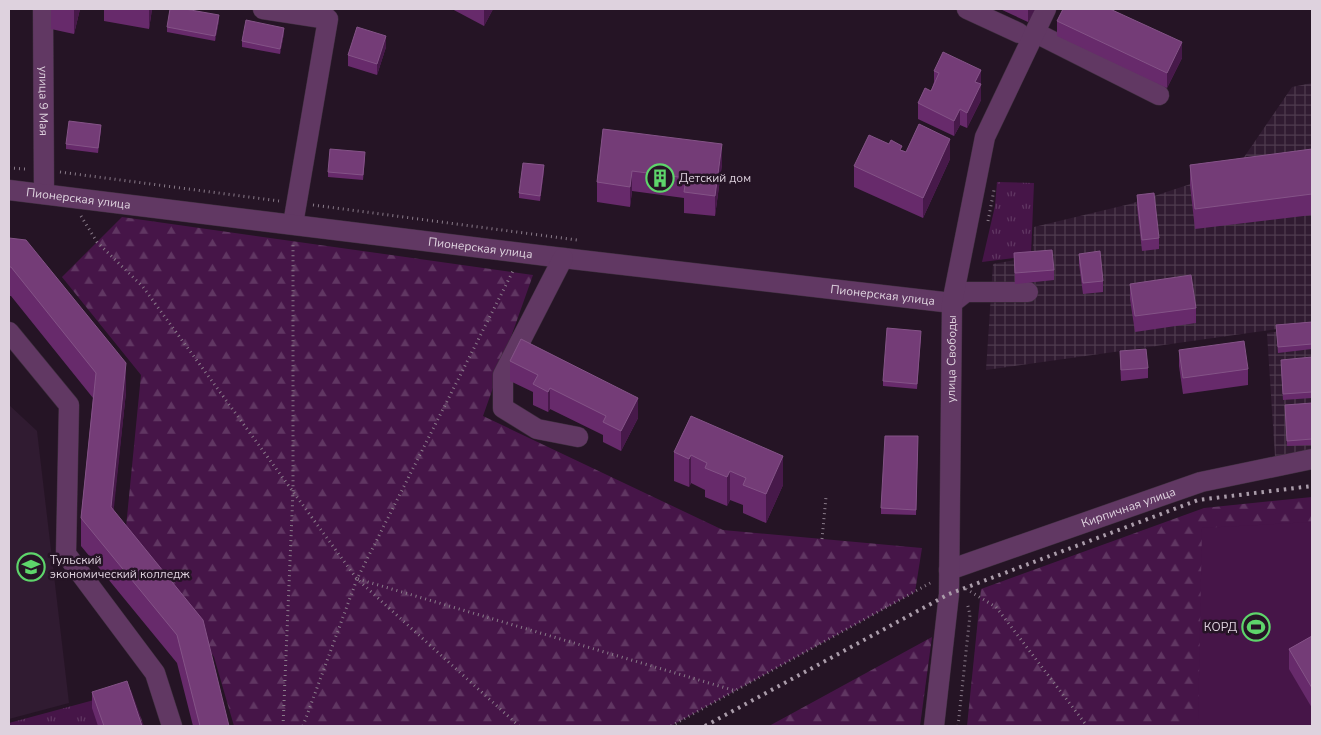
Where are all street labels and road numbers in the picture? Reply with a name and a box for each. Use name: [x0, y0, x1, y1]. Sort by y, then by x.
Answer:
street label: улица 9 Мая: [35, 66, 52, 136]
street label: Пионерская улица: [25, 184, 132, 213]
street label: Пионерская улица: [427, 234, 534, 262]
street label: Пионерская улица: [830, 281, 936, 309]
street label: улица Свободы: [943, 315, 960, 403]
street label: Кирпичная улица: [1079, 483, 1178, 531]

